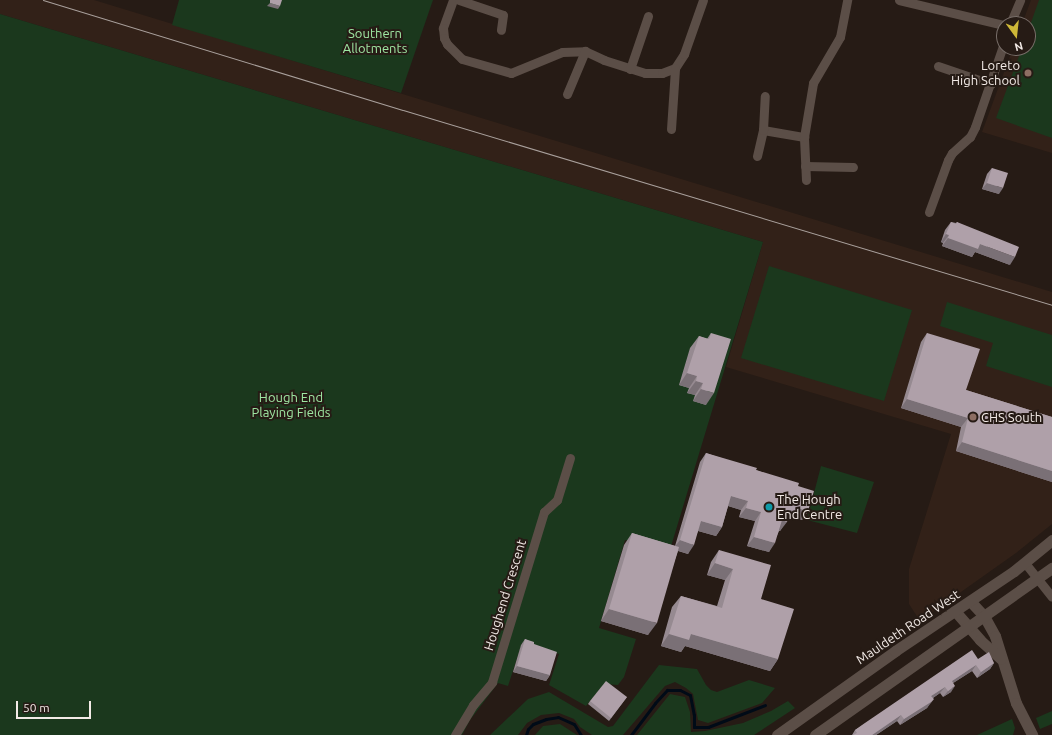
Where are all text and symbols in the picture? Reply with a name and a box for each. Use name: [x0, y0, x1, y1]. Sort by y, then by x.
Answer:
north arrow: [996, 16, 1036, 56]
park label: Southern Allotments: [343, 26, 407, 57]
text: N: [1013, 40, 1024, 53]
place label: Loreto High School: [951, 58, 1020, 89]
marker: Loreto High School: [1023, 68, 1033, 78]
park label: Hough End Playing Fields: [251, 390, 331, 421]
place label: CHS South: [981, 409, 1042, 425]
marker: CHS South: [968, 412, 978, 422]
place label: The Hough End Centre: [777, 492, 842, 523]
marker: The Hough End Centre: [764, 502, 774, 512]
street label: Houghend Crescent: [481, 537, 529, 653]
street label: Mauldeth Road West: [853, 586, 963, 668]
scale bar: [18, 693, 93, 719]
text: 50 m: [23, 701, 50, 714]

